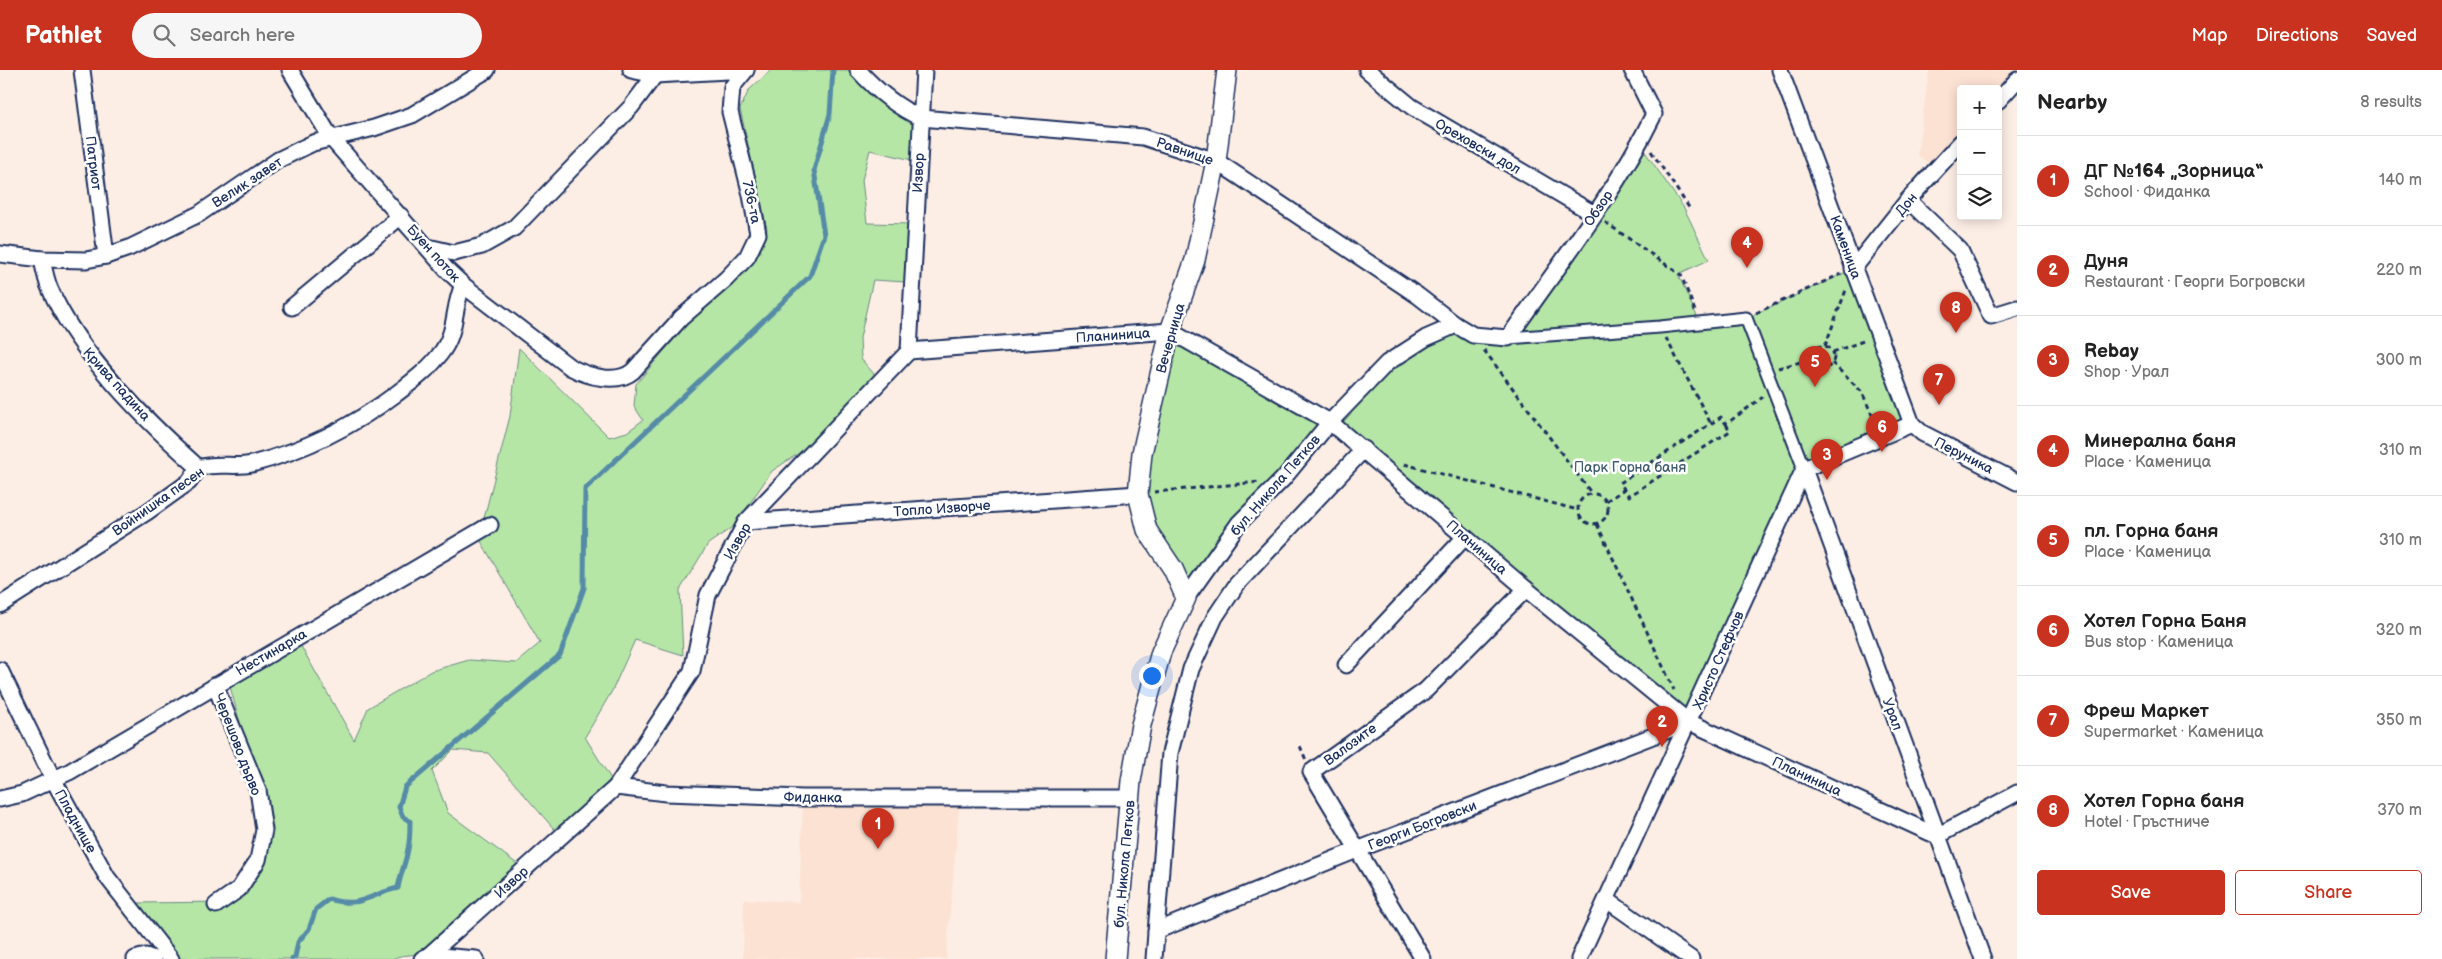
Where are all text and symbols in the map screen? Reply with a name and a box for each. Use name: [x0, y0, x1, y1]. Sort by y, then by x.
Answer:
search box: [132, 13, 482, 58]
text: Pathlet: [25, 21, 102, 50]
icon: search: [150, 21, 178, 49]
text: Search here: [190, 24, 295, 47]
text: Map: [2192, 25, 2228, 46]
text: Directions: [2256, 25, 2338, 46]
text: Saved: [2366, 25, 2417, 46]
map controls: [1957, 85, 2002, 220]
button: +: [1957, 85, 2002, 130]
text: Nearby: [2037, 90, 2107, 115]
text: 8 results: [2360, 93, 2422, 112]
street label: Ореховски дол: [1432, 115, 1524, 178]
button: −: [1957, 130, 2002, 175]
street label: Равнище: [1154, 134, 1216, 169]
street label: Патриот: [82, 135, 105, 192]
street label: Велик завет: [209, 153, 286, 211]
street label: Извор: [909, 153, 928, 193]
text: ДГ №164 „Зорница“: [2084, 160, 2264, 183]
text: 1: [2050, 171, 2056, 190]
text: 140 m: [2379, 171, 2422, 190]
button: layers: [1957, 175, 2002, 220]
street label: 736-та: [739, 179, 765, 226]
text: School · Фиданка: [2084, 183, 2210, 202]
street label: Обзор: [1580, 187, 1617, 229]
street label: Дон: [1892, 189, 1921, 219]
street label: Каменица: [1826, 213, 1865, 282]
street label: Буен поток: [403, 221, 464, 286]
pin: 4: [1731, 227, 1763, 268]
text: Дуня: [2084, 250, 2128, 273]
text: 2: [2048, 261, 2058, 280]
text: 220 m: [2376, 261, 2422, 280]
text: Restaurant · Георги Богровски: [2084, 273, 2305, 292]
pin: 8: [1940, 292, 1972, 333]
street label: Вечерница: [1152, 301, 1189, 375]
street label: Планиница: [1075, 324, 1152, 347]
text: Rebay: [2084, 340, 2139, 363]
street label: Крива падина: [79, 344, 155, 425]
pin: 5: [1799, 346, 1831, 387]
text: 3: [2048, 351, 2058, 370]
text: 300 m: [2376, 351, 2422, 370]
text: Shop · Урал: [2084, 363, 2169, 382]
pin: 7: [1923, 364, 1955, 405]
pin: 6: [1866, 411, 1898, 452]
text: Минерална баня: [2084, 430, 2236, 453]
street label: бул. Никола Петков: [1227, 431, 1324, 539]
street label: Перуника: [1931, 433, 1997, 478]
pin: 3: [1811, 439, 1843, 480]
text: 4: [2048, 441, 2058, 460]
text: 310 m: [2379, 441, 2422, 460]
text: Place · Каменица: [2084, 453, 2211, 472]
park label: Парк Горна баня: [1574, 459, 1686, 476]
street label: Войнишка песен: [109, 463, 208, 539]
street label: Топло Изворче: [893, 497, 991, 520]
street label: Планиница: [1443, 516, 1511, 579]
street label: Извор: [720, 520, 755, 563]
text: пл. Горна баня: [2084, 520, 2219, 543]
text: 5: [2048, 531, 2058, 550]
text: 310 m: [2379, 531, 2422, 550]
text: Place · Каменица: [2084, 543, 2211, 562]
street label: Христо Стефчов: [1689, 608, 1748, 712]
text: Хотел Горна Баня: [2084, 610, 2247, 633]
text: 6: [2048, 621, 2058, 640]
text: 320 m: [2376, 621, 2422, 640]
street label: Нестинарка: [233, 625, 310, 680]
text: Bus stop · Каменица: [2084, 633, 2233, 652]
your location: [1139, 663, 1165, 689]
street label: Черешово дърво: [210, 691, 265, 798]
street label: Урал: [1879, 696, 1906, 733]
text: Фреш Маркет: [2084, 700, 2209, 723]
pin: 2: [1646, 706, 1678, 747]
text: 7: [2049, 711, 2057, 730]
text: 350 m: [2376, 711, 2422, 730]
street label: Валозите: [1321, 719, 1380, 769]
text: Supermarket · Каменица: [2084, 723, 2264, 742]
street label: Планиница: [1769, 753, 1845, 800]
street label: Пладнище: [51, 786, 100, 856]
street label: Фиданка: [783, 788, 843, 807]
text: Хотел Горна баня: [2084, 790, 2244, 813]
street label: Георги Богровски: [1365, 797, 1479, 854]
street label: бул. Никола Петков: [1110, 799, 1139, 928]
text: 8: [2048, 801, 2058, 820]
text: 370 m: [2377, 801, 2422, 820]
pin: 1: [862, 808, 894, 849]
text: Hotel · Гръстниче: [2084, 813, 2210, 832]
street label: Извор: [491, 863, 532, 902]
button: Save: [2037, 870, 2225, 915]
button: Share: [2235, 870, 2422, 915]

